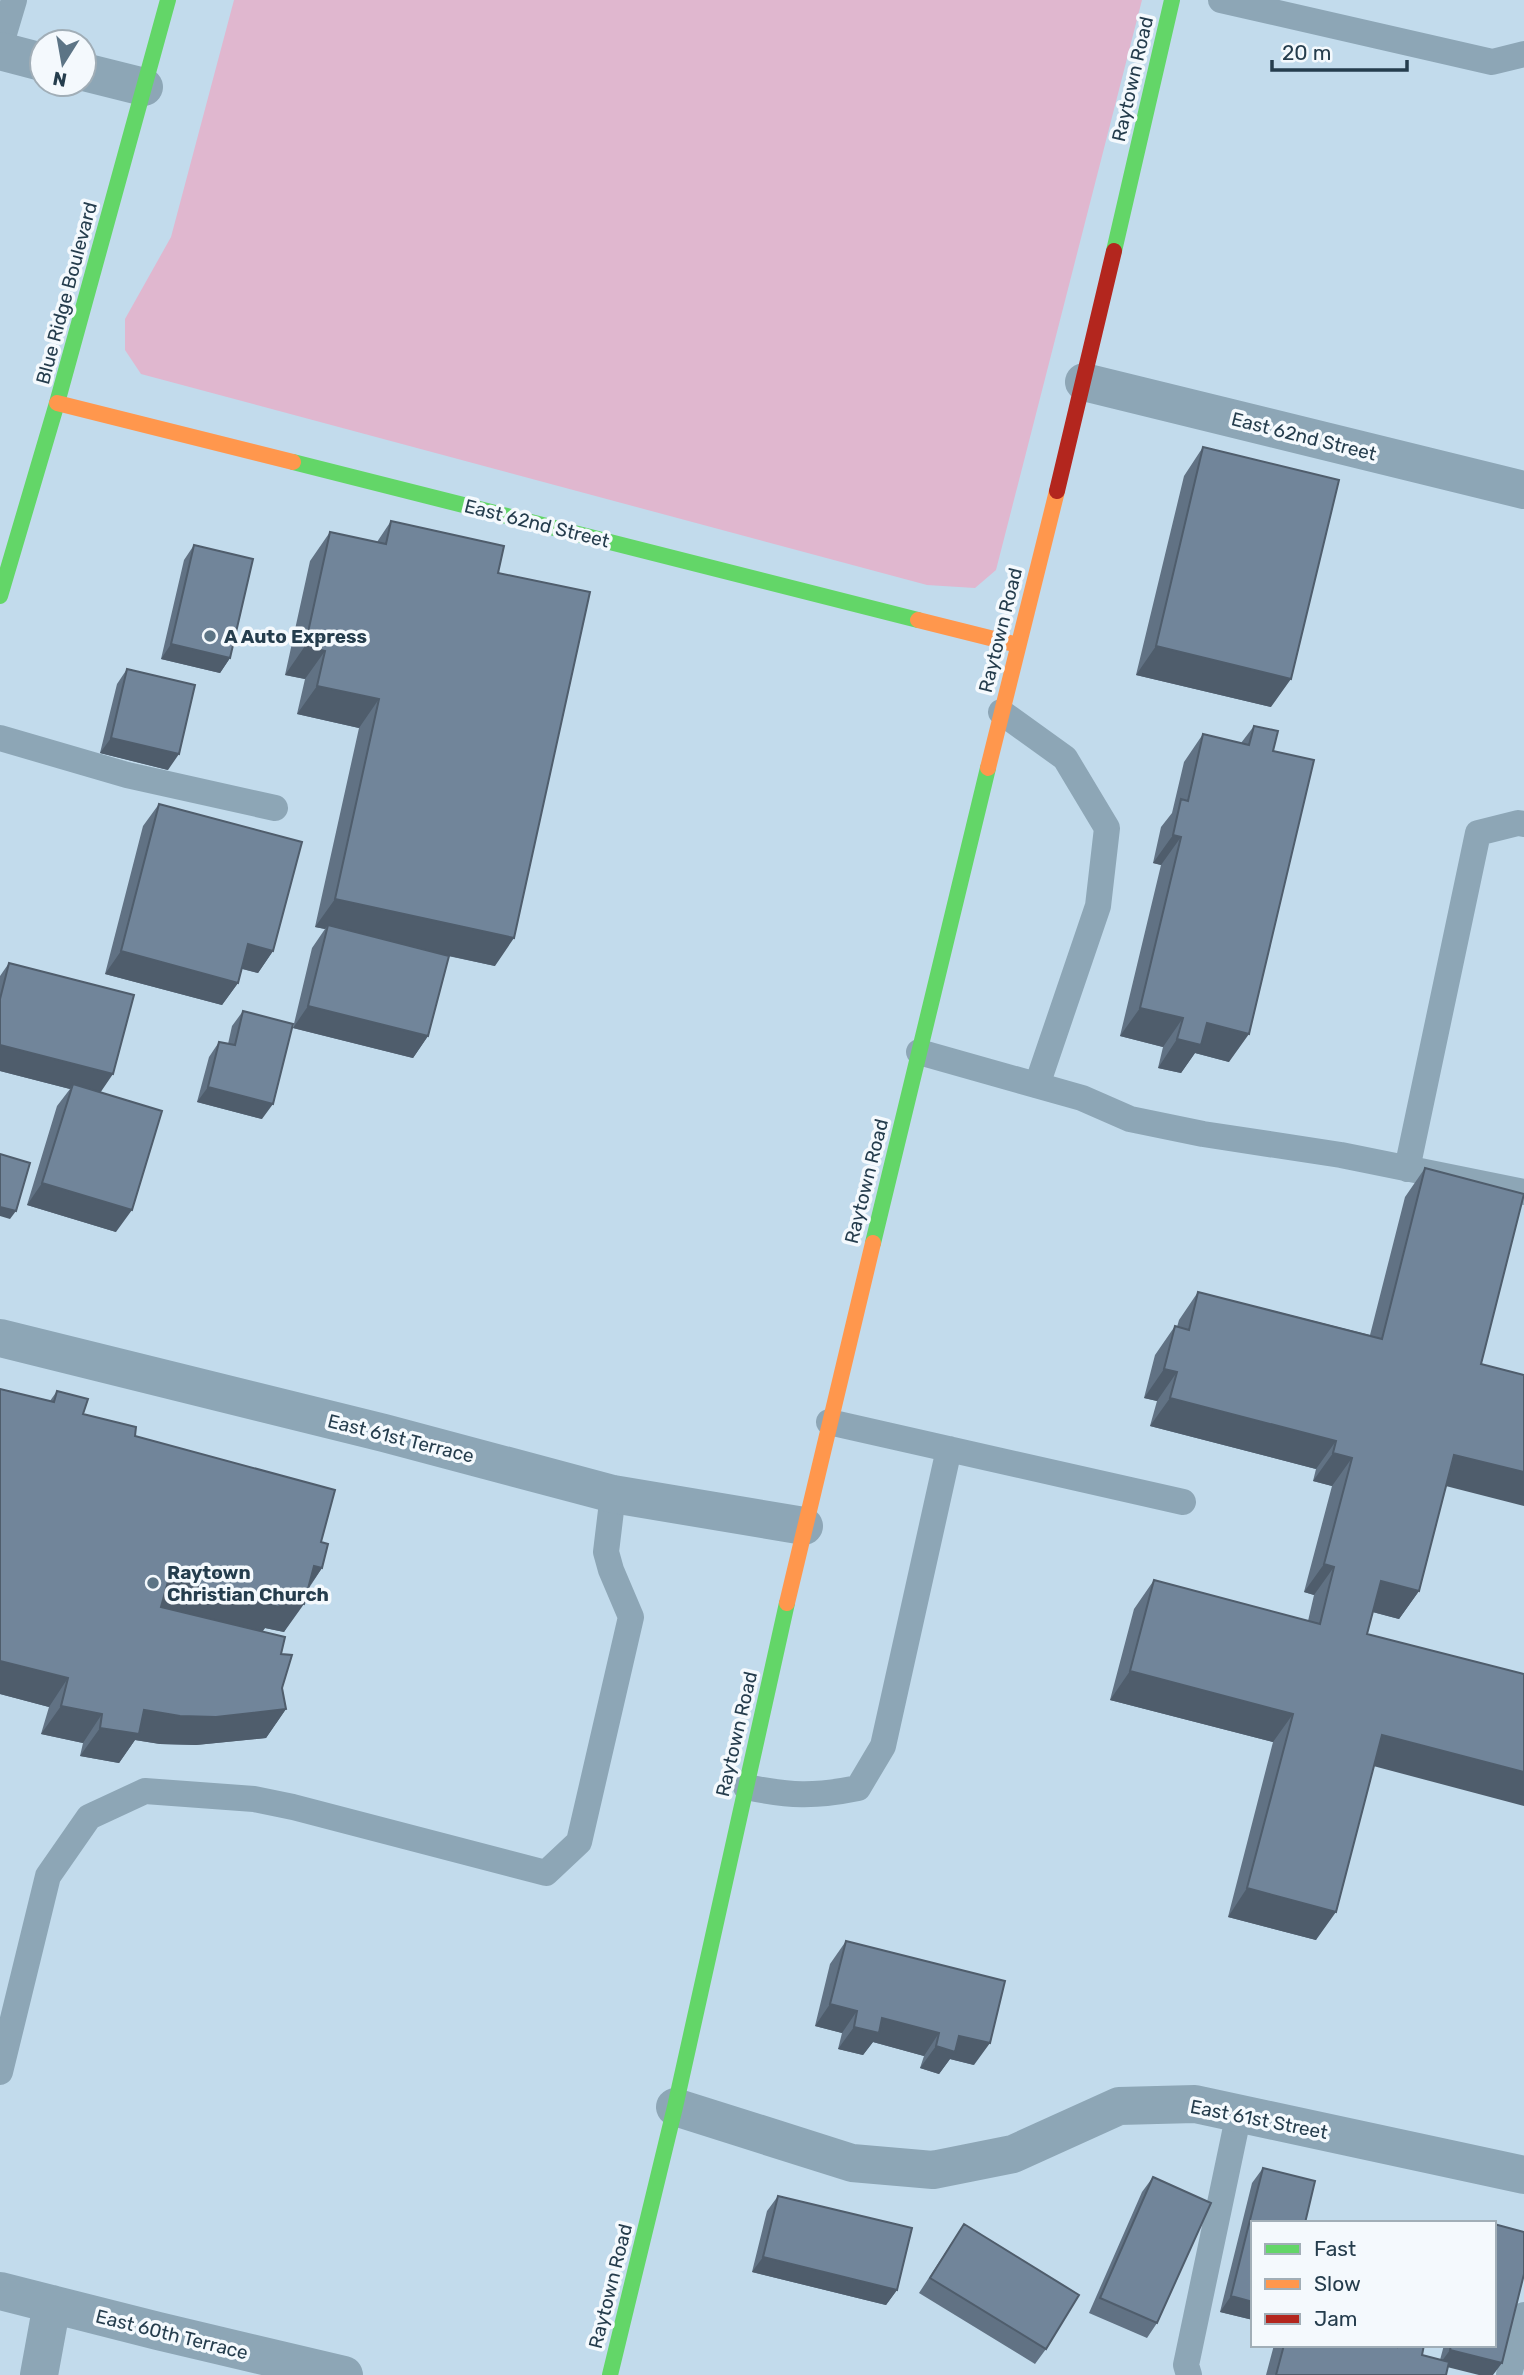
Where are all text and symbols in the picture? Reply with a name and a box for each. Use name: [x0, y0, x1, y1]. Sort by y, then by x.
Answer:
street label: Raytown Road: [1107, 14, 1158, 144]
north arrow: [28, 28, 98, 98]
scale bar: [1272, 28, 1407, 72]
text: 20 m: [1282, 40, 1331, 65]
text: N: [51, 67, 69, 92]
street label: Blue Ridge Boulevard: [31, 199, 102, 387]
street label: East 62nd Street: [1229, 407, 1379, 466]
street label: East 62nd Street: [462, 494, 612, 553]
street label: Raytown Road: [974, 565, 1027, 695]
place label: A Auto Express: [224, 625, 367, 648]
marker: A Auto Express: [202, 628, 218, 644]
street label: Raytown Road: [840, 1116, 893, 1246]
street label: East 61st Terrace: [325, 1409, 476, 1468]
place label: Raytown Christian Church: [167, 1561, 329, 1606]
marker: Raytown Christian Church: [145, 1575, 161, 1591]
street label: Raytown Road: [711, 1669, 762, 1799]
street label: East 61st Street: [1188, 2095, 1330, 2144]
street label: Raytown Road: [584, 2221, 637, 2351]
legend: [1251, 2221, 1496, 2347]
text: Fast: [1314, 2236, 1356, 2261]
text: Slow: [1314, 2271, 1361, 2296]
street label: East 60th Terrace: [93, 2304, 250, 2365]
text: Jam: [1314, 2306, 1358, 2331]

